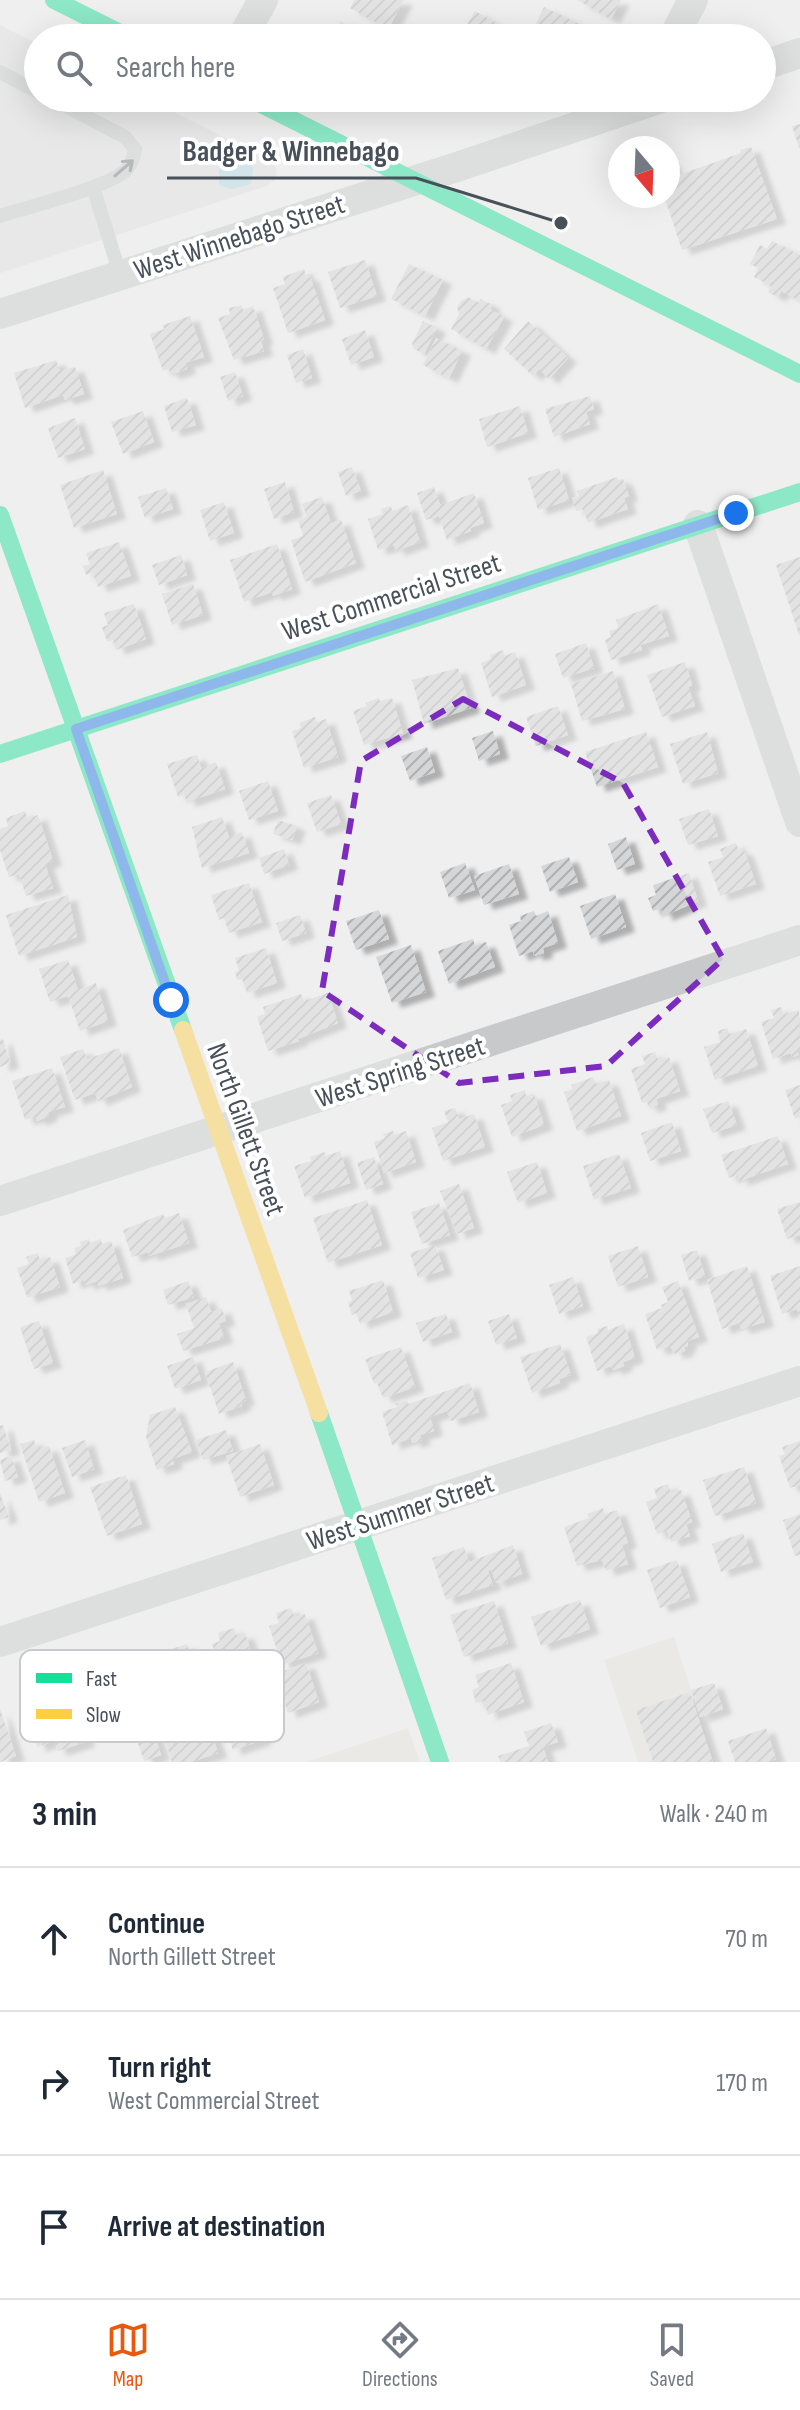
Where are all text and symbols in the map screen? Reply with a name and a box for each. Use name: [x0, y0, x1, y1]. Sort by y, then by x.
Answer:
search box: [24, 24, 776, 112]
icon: search: [52, 46, 96, 90]
text: Search here: [116, 50, 235, 86]
callout: Badger & Winnebago: [167, 124, 416, 178]
text: Badger & Winnebago: [183, 134, 399, 170]
north arrow: [608, 136, 680, 208]
one-way arrow: [113, 159, 134, 178]
street label: West Winnebago Street: [130, 188, 349, 287]
route end: [718, 495, 754, 531]
street label: West Commercial Street: [278, 547, 505, 648]
route start: [153, 982, 189, 1018]
street label: West Spring Street: [312, 1030, 489, 1115]
street label: North Gillett Street: [199, 1039, 292, 1220]
street label: West Summer Street: [303, 1467, 498, 1558]
legend: [20, 1650, 284, 1742]
text: Fast: [86, 1666, 117, 1693]
text: Slow: [86, 1702, 121, 1729]
text: 3 min: [32, 1794, 97, 1835]
text: Walk · 240 m: [660, 1799, 768, 1830]
text: Continue: [108, 1906, 205, 1942]
icon: ahead: [32, 1917, 76, 1961]
text: 70 m: [725, 1924, 768, 1955]
text: North Gillett Street: [108, 1942, 276, 1973]
text: Turn right: [108, 2050, 211, 2086]
icon: right: [32, 2061, 76, 2105]
text: 170 m: [716, 2068, 768, 2099]
text: West Commercial Street: [108, 2086, 319, 2117]
icon: arrive: [32, 2205, 76, 2249]
text: Arrive at destination: [108, 2209, 325, 2245]
tab: Map: [106, 2318, 150, 2393]
tab: Directions: [362, 2318, 438, 2393]
tab: Saved: [650, 2318, 694, 2393]

